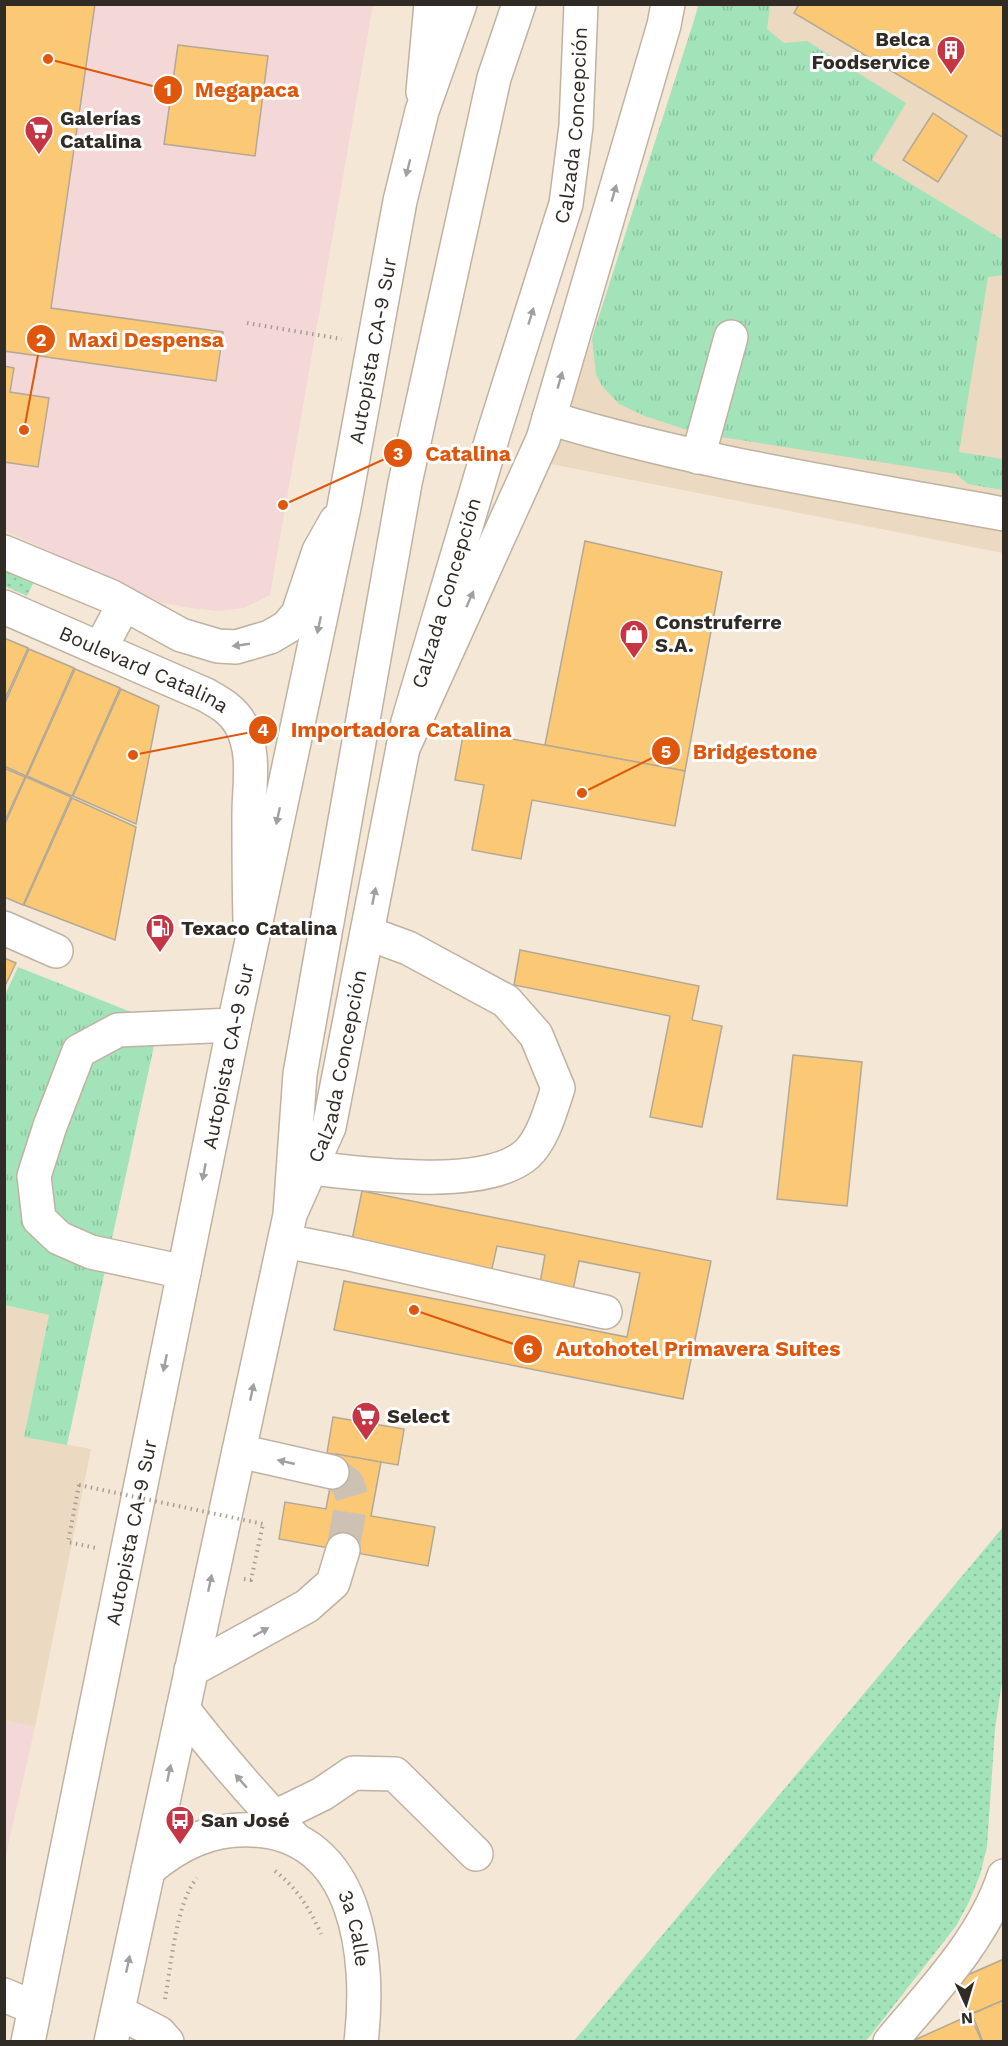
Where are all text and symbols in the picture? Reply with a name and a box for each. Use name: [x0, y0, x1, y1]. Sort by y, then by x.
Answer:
street label: Calzada Concepción: [549, 26, 592, 227]
place label: Belca Foodservice: [812, 27, 930, 74]
building icon: Belca Foodservice: [935, 34, 967, 76]
callout: Megapaca: [153, 71, 311, 110]
text: Megapaca: [195, 77, 300, 102]
text: 1: [164, 79, 172, 100]
place label: Galerías Catalina: [60, 106, 142, 153]
supermarket icon: Galerías Catalina: [23, 114, 55, 156]
one-way arrow: [402, 159, 412, 177]
one-way arrow: [610, 184, 619, 202]
street label: Autopista CA-9 Sur: [344, 256, 401, 446]
one-way arrow: [526, 307, 536, 325]
callout: Maxi Despensa: [26, 320, 236, 359]
text: Maxi Despensa: [68, 327, 225, 352]
text: 2: [36, 329, 46, 350]
one-way arrow: [556, 371, 565, 389]
callout: Catalina: [383, 434, 523, 473]
text: Catalina: [425, 441, 512, 466]
text: 3: [393, 443, 403, 464]
street label: Calzada Concepción: [407, 495, 486, 691]
one-way arrow: [466, 590, 475, 608]
place label: Construferre S.A.: [655, 610, 782, 657]
one-way arrow: [314, 616, 323, 635]
shop icon: Construferre S.A.: [618, 618, 650, 660]
street label: Boulevard Catalina: [56, 621, 233, 718]
one-way arrow: [231, 641, 250, 650]
callout: Importadora Catalina: [248, 710, 523, 749]
text: Importadora Catalina: [291, 717, 512, 742]
text: 4: [257, 719, 269, 740]
callout: Bridgestone: [651, 732, 830, 771]
text: Bridgestone: [693, 739, 817, 764]
text: 5: [661, 741, 671, 762]
one-way arrow: [273, 807, 282, 826]
one-way arrow: [370, 886, 379, 905]
fuel station icon: Texaco Catalina: [144, 912, 176, 954]
place label: Texaco Catalina: [181, 916, 338, 940]
street label: Autopista CA-9 Sur: [197, 961, 259, 1151]
street label: Calzada Concepción: [303, 968, 371, 1166]
one-way arrow: [199, 1162, 208, 1181]
callout: Autohotel Primavera Suites: [513, 1329, 852, 1368]
text: Autohotel Primavera Suites: [556, 1336, 840, 1361]
text: 6: [522, 1338, 534, 1359]
one-way arrow: [160, 1353, 169, 1372]
one-way arrow: [248, 1382, 257, 1401]
supermarket icon: Select: [350, 1400, 382, 1442]
place label: Select: [387, 1404, 450, 1428]
street label: Autopista CA-9 Sur: [101, 1437, 162, 1627]
one-way arrow: [276, 1456, 295, 1466]
one-way arrow: [206, 1573, 216, 1592]
one-way arrow: [253, 1627, 270, 1637]
one-way arrow: [165, 1764, 175, 1782]
one-way arrow: [235, 1774, 248, 1789]
bus stop icon: San José: [164, 1804, 196, 1846]
place label: San José: [201, 1808, 290, 1832]
street label: 3a Calle: [333, 1886, 375, 1968]
one-way arrow: [124, 1955, 134, 1973]
north arrow: [936, 1974, 996, 2034]
text: N: [960, 2009, 974, 2028]

